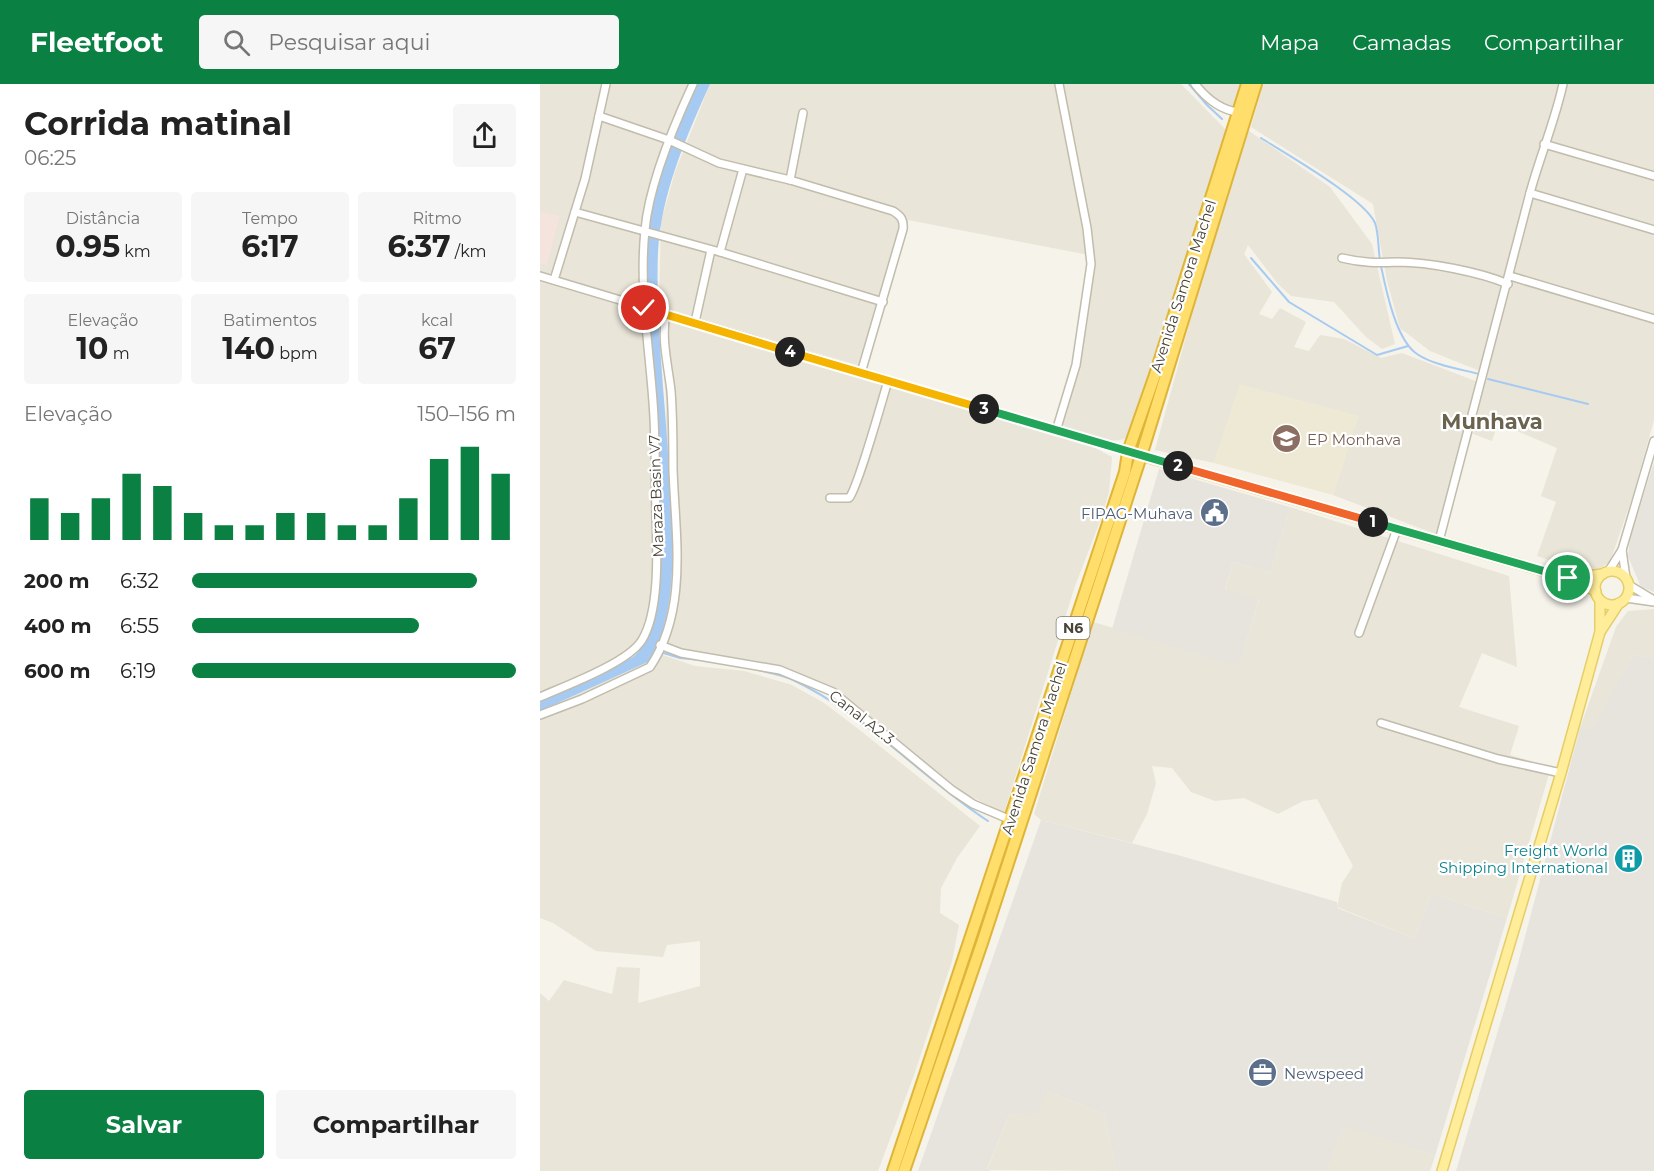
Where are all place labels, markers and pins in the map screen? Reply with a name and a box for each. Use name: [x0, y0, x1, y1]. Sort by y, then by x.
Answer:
pin: [618, 282, 669, 333]
pin: 4: [775, 337, 805, 367]
pin: 3: [969, 394, 999, 424]
school or university icon: EP Monhava: [1270, 423, 1302, 455]
place label: EP Monhava: [1307, 430, 1401, 449]
pin: 2: [1163, 451, 1193, 481]
public building icon: FIPAG-Muhava: [1198, 497, 1230, 529]
place label: FIPAG-Muhava: [1081, 504, 1193, 523]
pin: 1: [1358, 507, 1388, 537]
pin: [1542, 552, 1593, 603]
place label: Freight World Shipping International: [1439, 841, 1608, 877]
building icon: Freight World Shipping International: [1613, 843, 1645, 875]
office icon: Newspeed: [1247, 1057, 1279, 1089]
place label: Newspeed: [1284, 1064, 1364, 1083]

